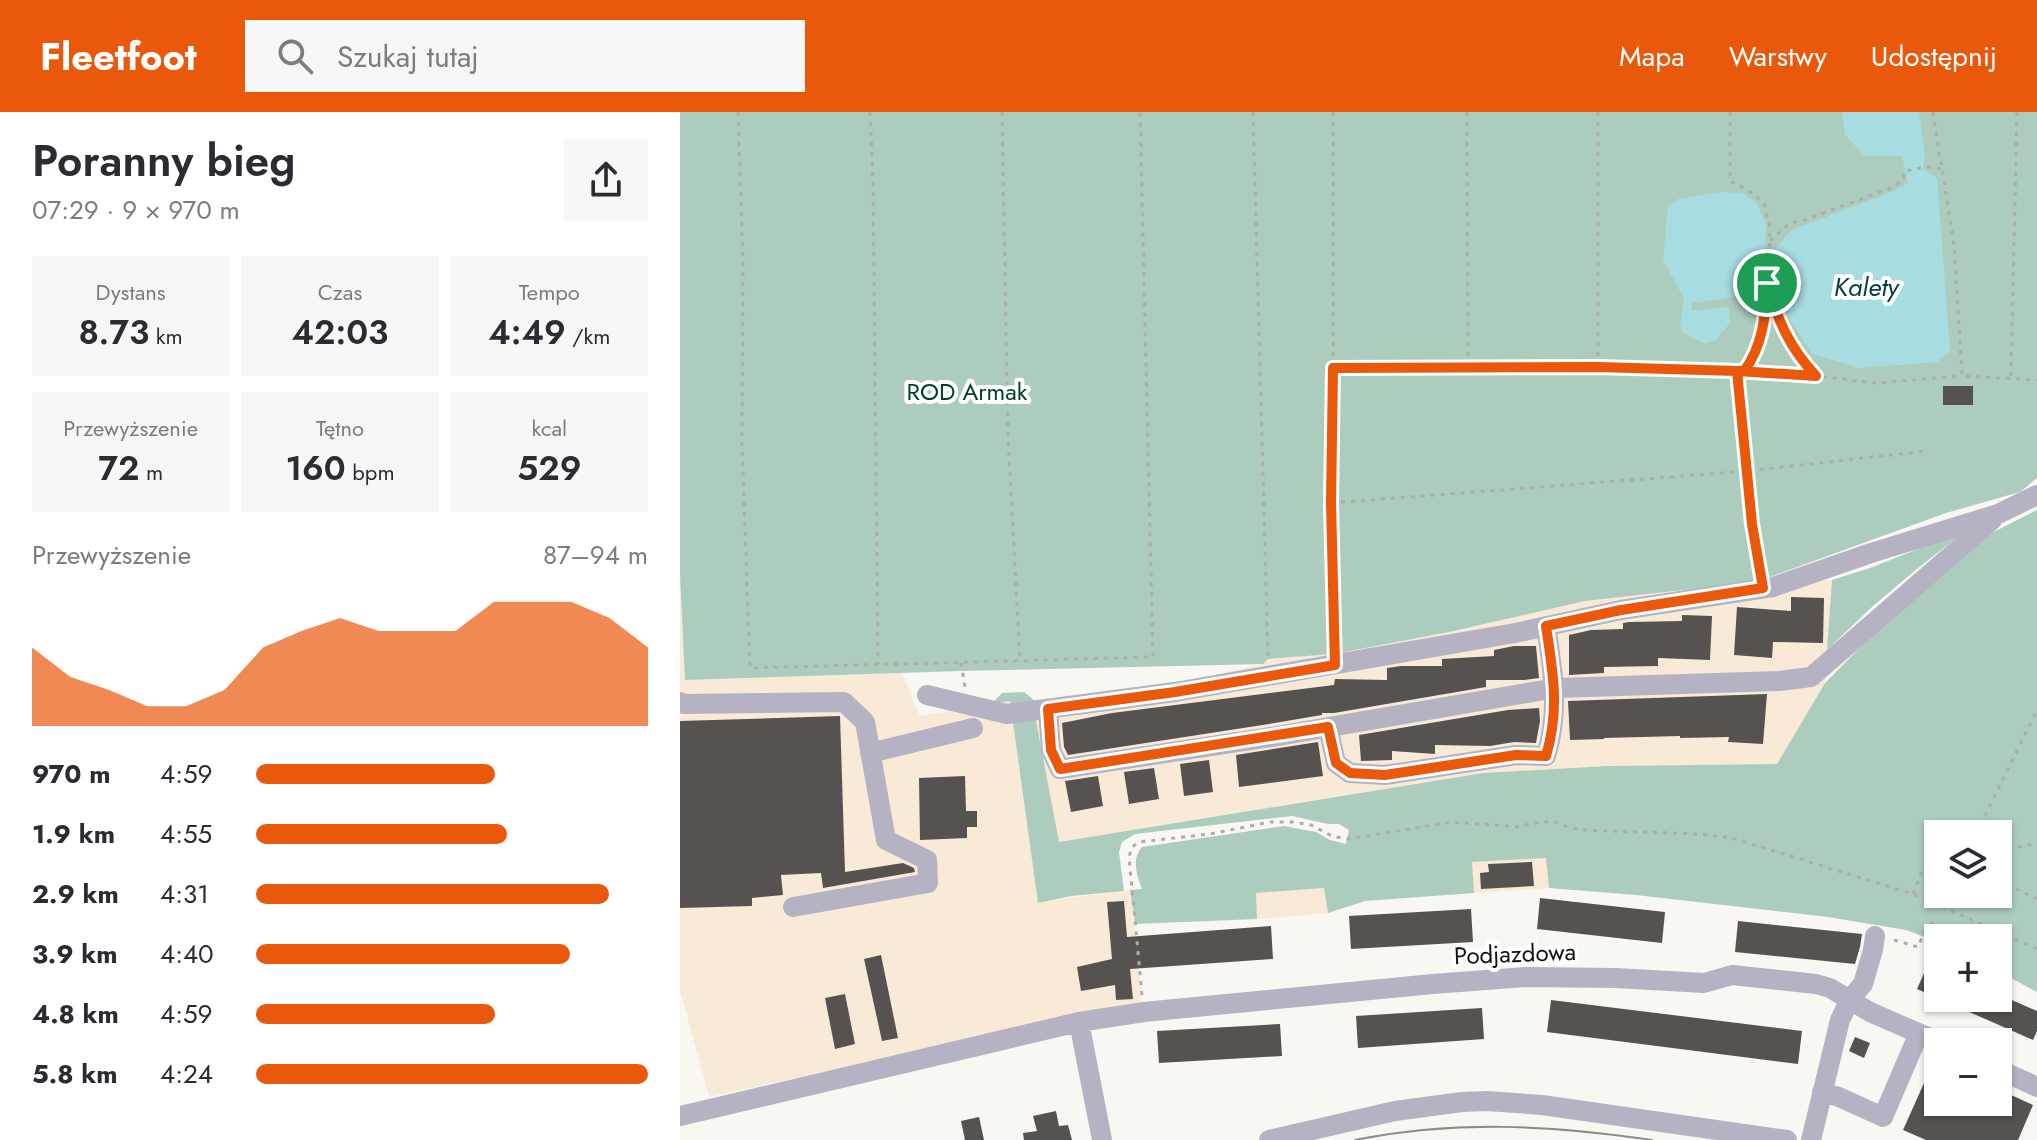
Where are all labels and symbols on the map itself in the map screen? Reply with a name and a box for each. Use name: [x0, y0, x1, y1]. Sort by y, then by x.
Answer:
pin: [1733, 249, 1801, 317]
water label: Kalety: [1834, 268, 1900, 306]
park label: ROD Armak: [907, 374, 1028, 409]
street label: Podjazdowa: [1453, 934, 1577, 973]

